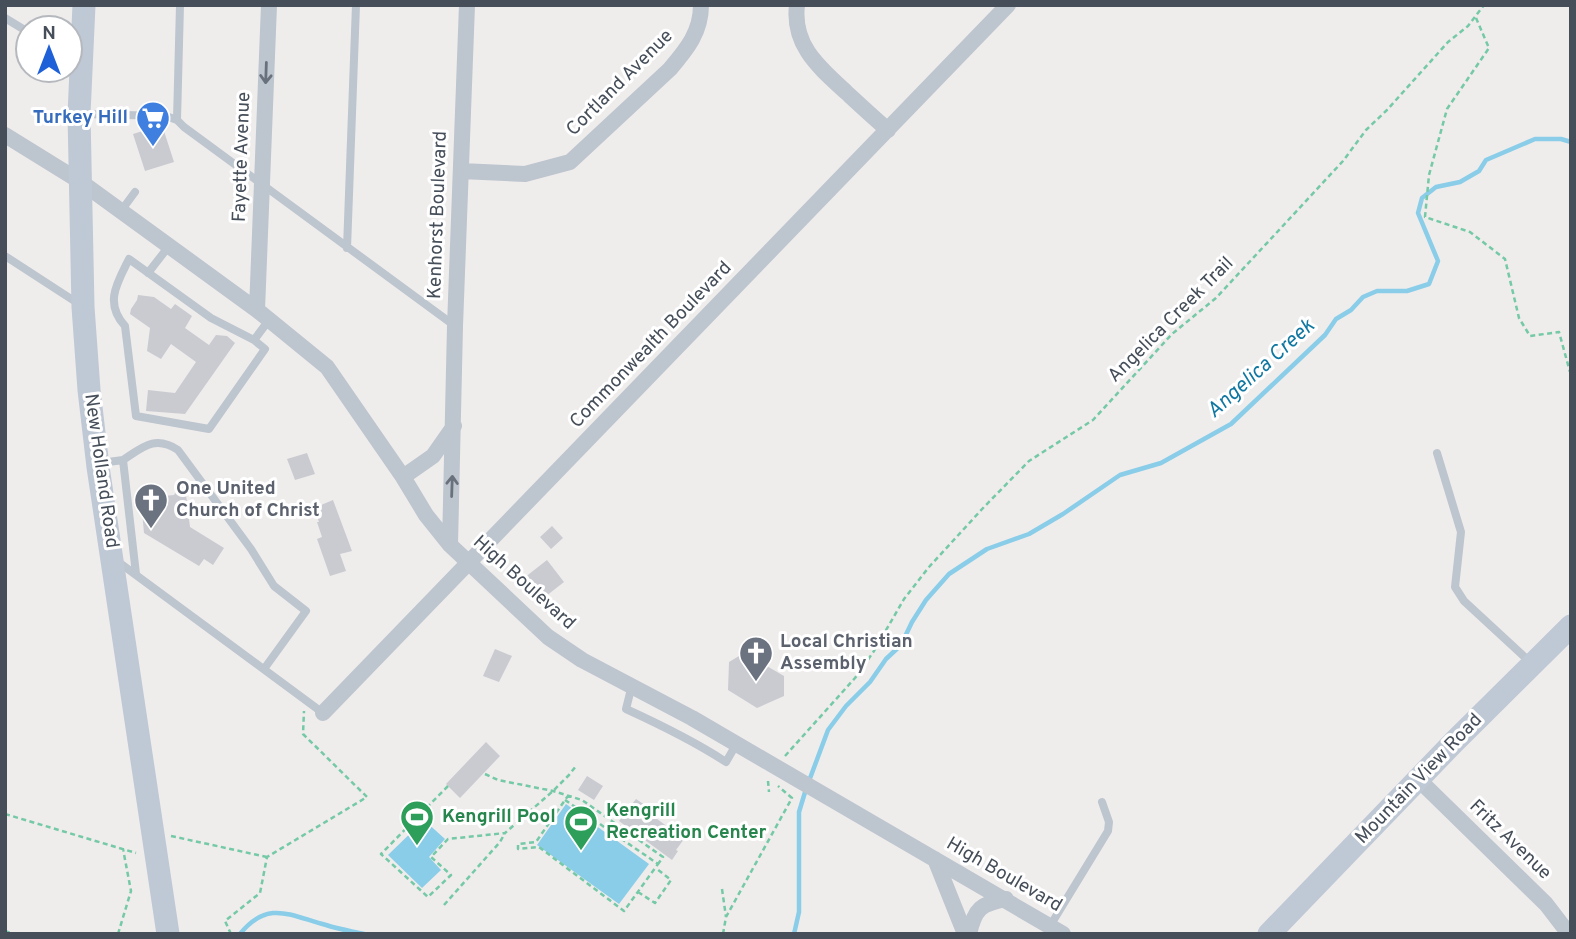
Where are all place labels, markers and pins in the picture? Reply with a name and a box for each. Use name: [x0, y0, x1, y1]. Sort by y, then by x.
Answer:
supermarket icon: Turkey Hill: [134, 99, 172, 148]
place label: Turkey Hill: [33, 106, 128, 130]
place label: One United Church of Christ: [176, 477, 320, 523]
church icon: One United Church of Christ: [132, 481, 170, 530]
place label: Local Christian Assembly: [780, 630, 913, 676]
church icon: Local Christian Assembly: [737, 634, 775, 683]
sports icon: Kengrill Pool: [398, 798, 436, 847]
place label: Kengrill Recreation Center: [606, 799, 767, 845]
sports icon: Kengrill Recreation Center: [562, 803, 600, 852]
place label: Kengrill Pool: [442, 805, 556, 829]

